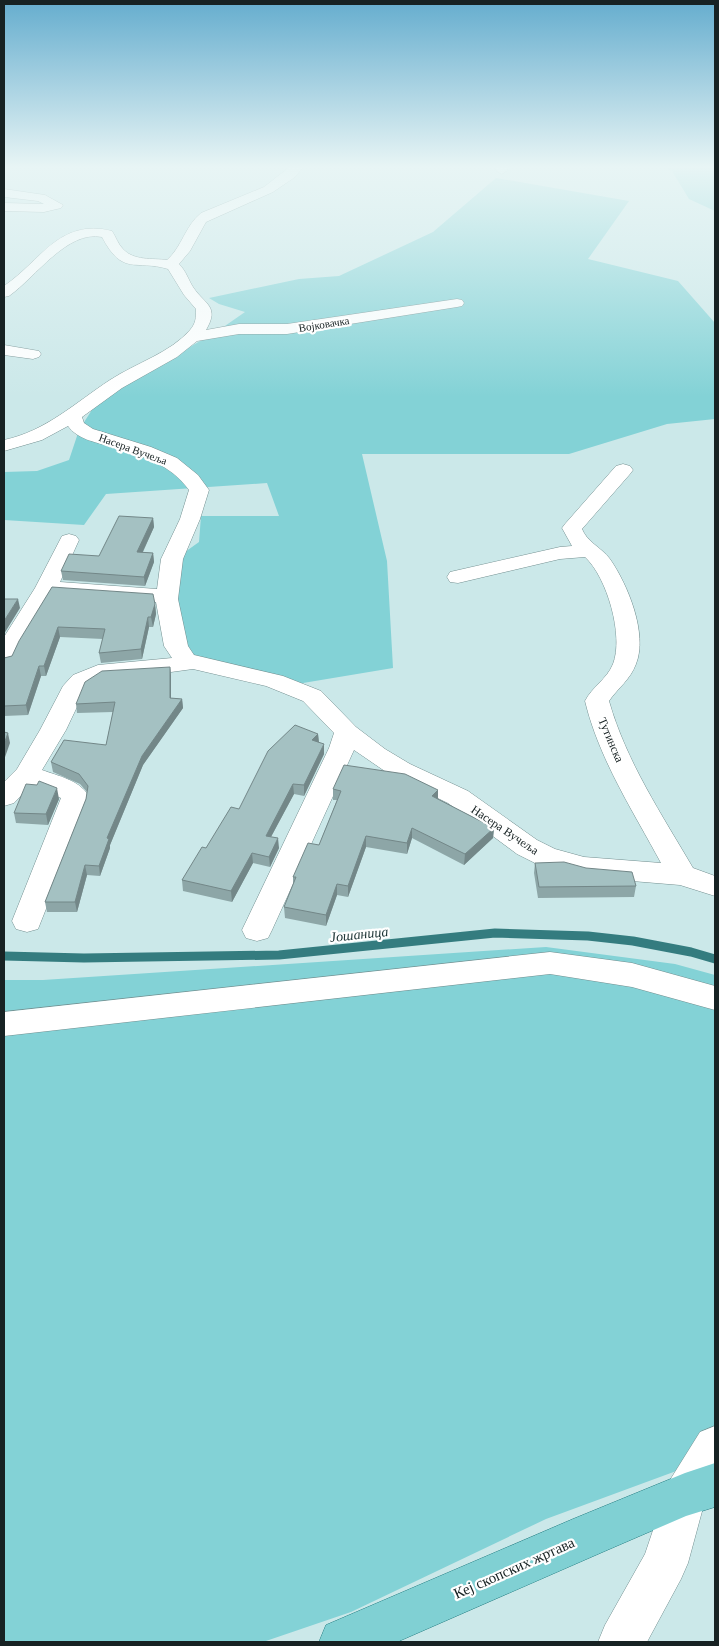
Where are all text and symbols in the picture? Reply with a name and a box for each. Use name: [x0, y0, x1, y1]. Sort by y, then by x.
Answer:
street label: Војковачка: [298, 314, 350, 334]
street label: Насера Вучеља: [97, 431, 169, 467]
street label: Тутинска: [595, 716, 627, 765]
street label: Насера Вучеља: [469, 802, 542, 858]
water label: Јошаница: [329, 924, 389, 945]
street label: Кеј скопских жртава: [451, 1534, 577, 1602]

